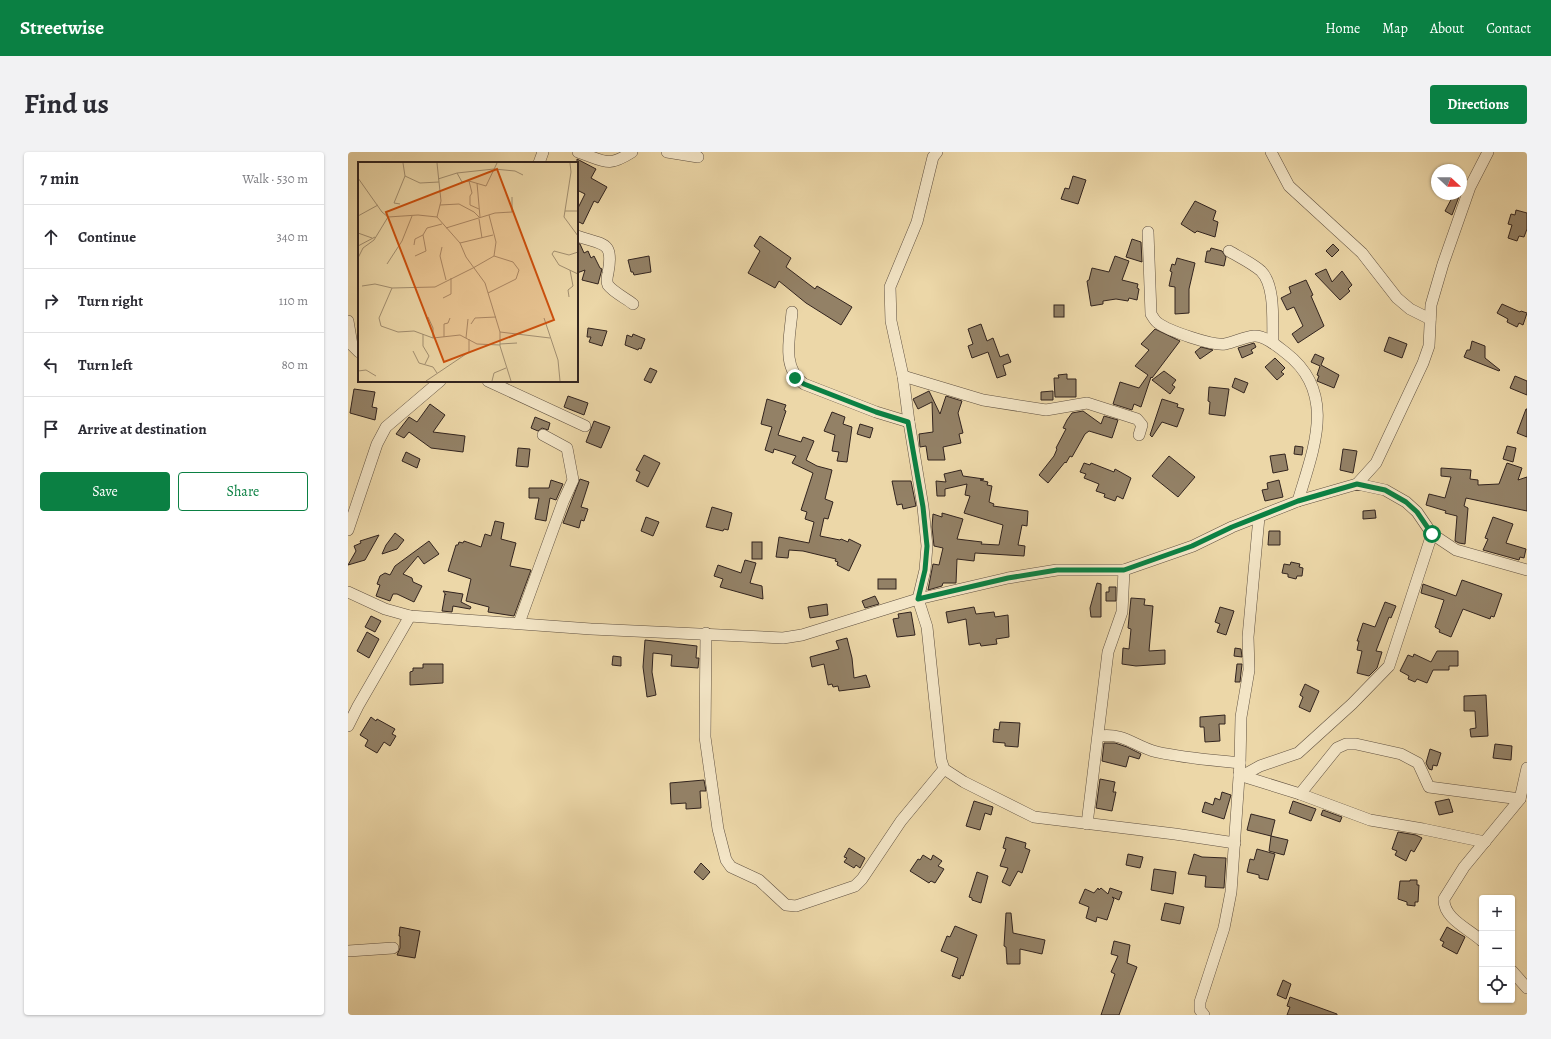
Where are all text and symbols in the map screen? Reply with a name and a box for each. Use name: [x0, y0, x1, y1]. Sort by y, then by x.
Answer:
text: Streetwise: [20, 15, 104, 41]
text: Home: [1325, 19, 1360, 38]
text: Map: [1382, 19, 1408, 38]
text: About: [1430, 19, 1464, 38]
text: Contact: [1486, 19, 1531, 38]
text: Find us: [24, 85, 109, 123]
button: Directions: [1430, 85, 1527, 124]
inset map: [358, 162, 578, 382]
north arrow: [1431, 164, 1467, 200]
text: 7 min: [40, 167, 79, 190]
text: Walk · 530 m: [242, 170, 308, 187]
icon: ahead: [40, 226, 62, 248]
text: Continue: [78, 227, 136, 247]
text: 340 m: [276, 228, 308, 245]
icon: right: [40, 290, 62, 312]
text: Turn right: [78, 291, 143, 311]
text: 110 m: [279, 292, 308, 309]
icon: left: [40, 354, 62, 376]
text: Turn left: [78, 355, 133, 375]
text: 80 m: [281, 356, 308, 373]
route end: [786, 369, 804, 387]
icon: arrive: [40, 418, 62, 440]
text: Arrive at destination: [78, 419, 207, 439]
button: Save: [40, 472, 170, 511]
button: Share: [178, 472, 308, 511]
route start: [1423, 525, 1441, 543]
map controls: [1479, 895, 1515, 1003]
button: +: [1479, 895, 1515, 931]
button: −: [1479, 931, 1515, 967]
button: locate: [1479, 967, 1515, 1003]

